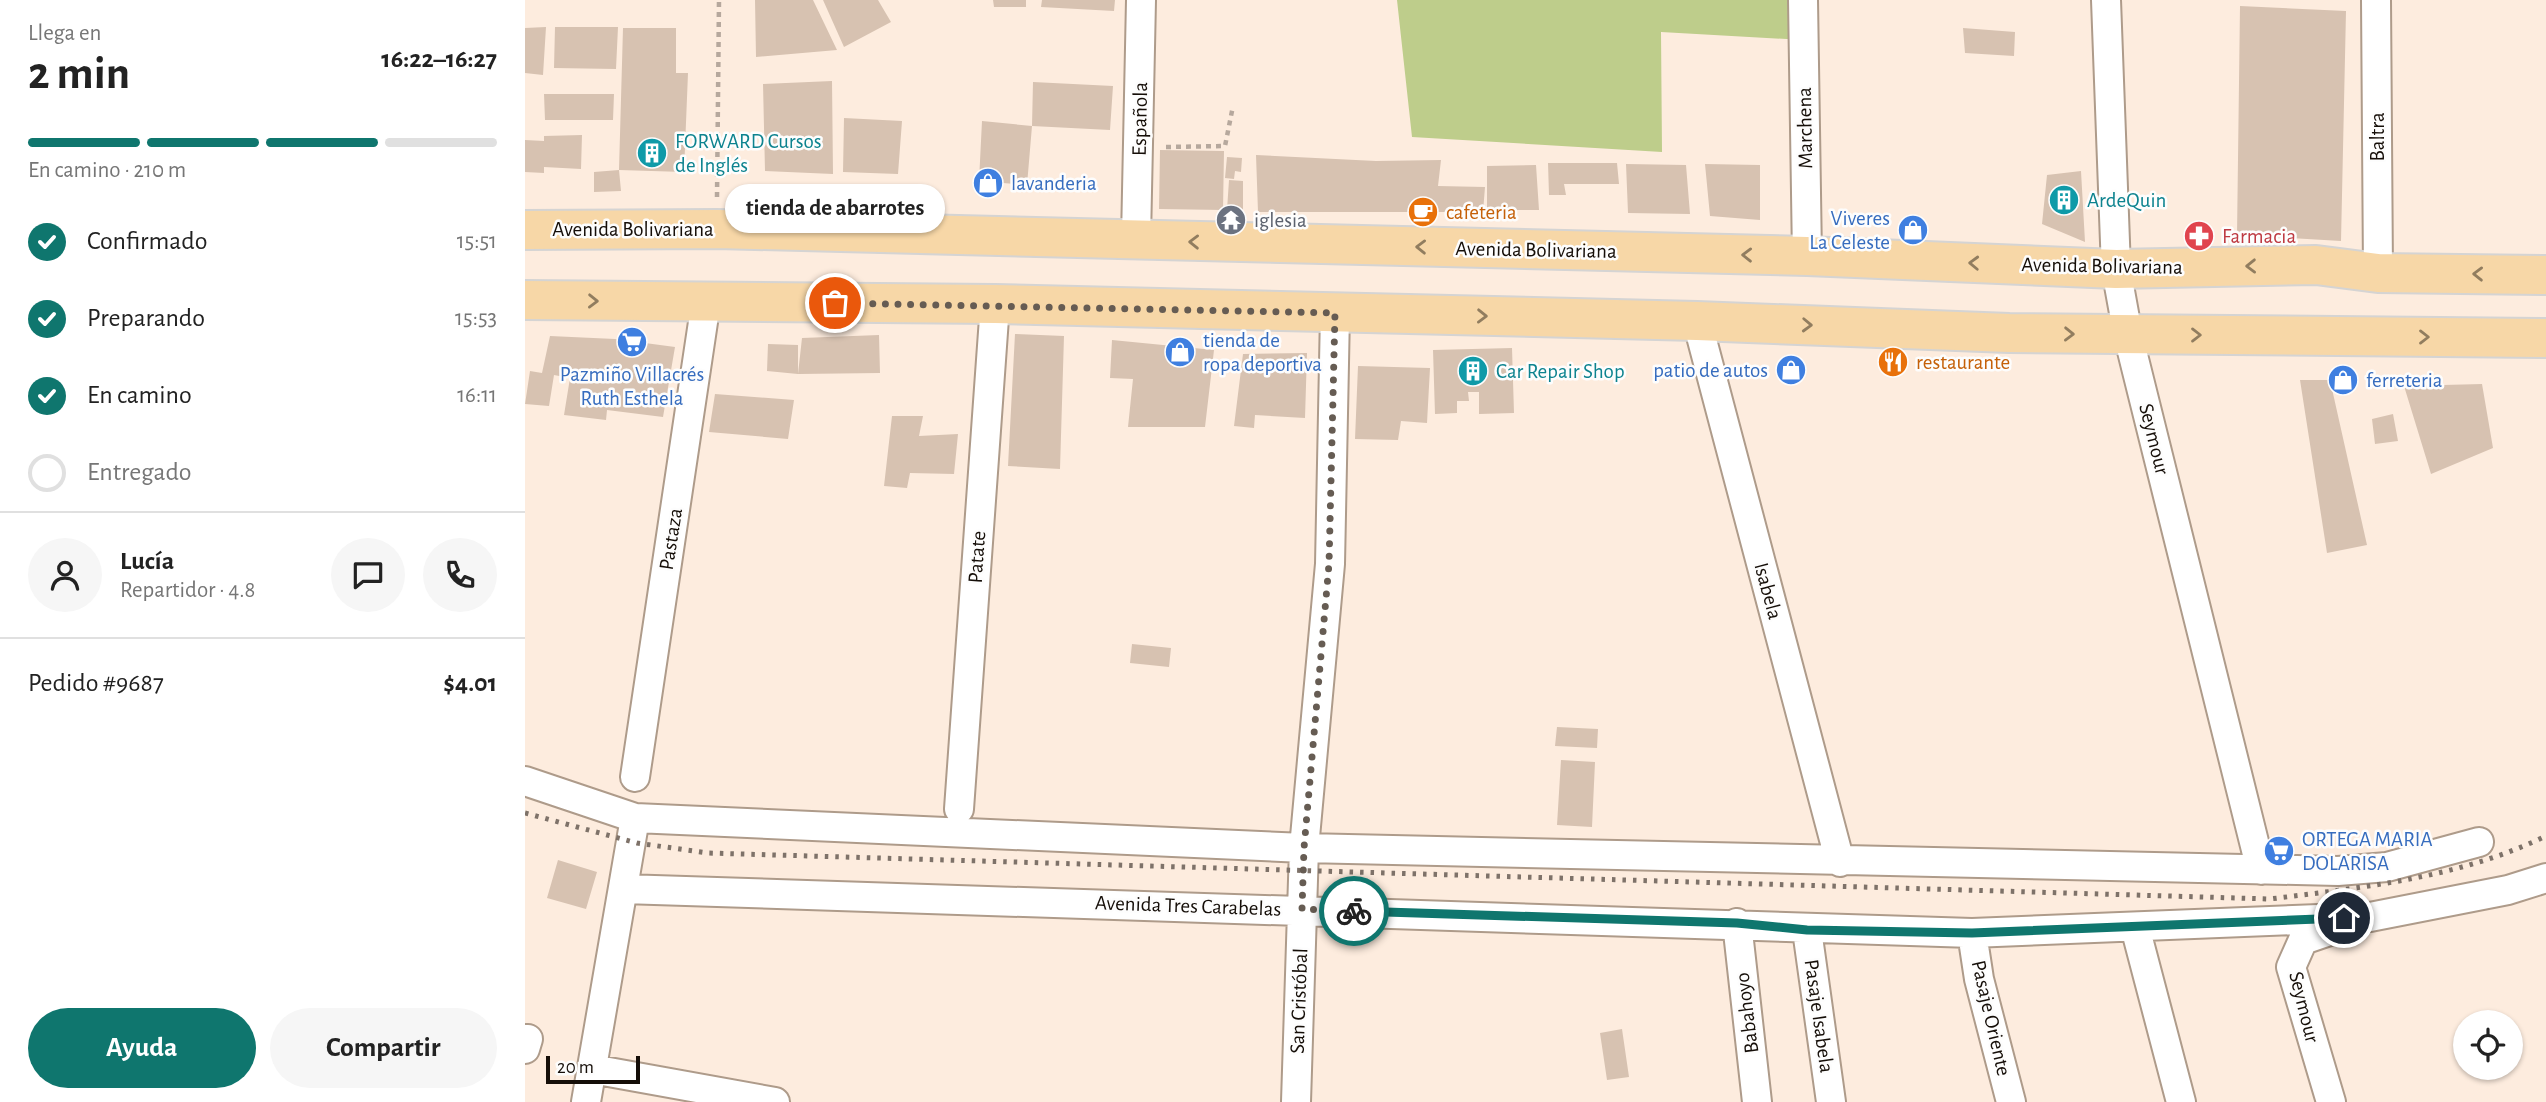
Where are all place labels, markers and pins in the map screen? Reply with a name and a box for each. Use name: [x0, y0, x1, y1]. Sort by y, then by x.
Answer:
place label: FORWARD Cursos de Inglés: [675, 131, 822, 176]
building icon: FORWARD Cursos de Inglés: [635, 136, 669, 170]
shop icon: lavanderia: [971, 166, 1005, 200]
place label: lavanderia: [1011, 173, 1097, 194]
building icon: ArdeQuin: [2047, 183, 2081, 217]
callout: tienda de abarrotes: [725, 184, 945, 233]
place label: ArdeQuin: [2087, 190, 2166, 211]
cafe icon: cafeteria: [1406, 195, 1440, 229]
place label: cafeteria: [1446, 202, 1517, 223]
temple icon: iglesia: [1214, 203, 1248, 237]
place label: Viveres La Celeste: [1809, 208, 1890, 253]
place label: iglesia: [1254, 210, 1307, 231]
shop icon: Viveres La Celeste: [1896, 213, 1930, 247]
pharmacy icon: Farmacia: [2182, 219, 2216, 253]
place label: Farmacia: [2222, 226, 2296, 247]
pin: [805, 273, 865, 333]
supermarket icon: Pazmiño Villacrés Ruth Esthela: [615, 325, 649, 359]
place label: tienda de ropa deportiva: [1203, 330, 1322, 375]
shop icon: tienda de ropa deportiva: [1163, 335, 1197, 369]
restaurant icon: restaurante: [1876, 345, 1910, 379]
place label: restaurante: [1916, 352, 2010, 373]
shop icon: patio de autos: [1774, 353, 1808, 387]
building icon: Car Repair Shop: [1456, 354, 1490, 388]
place label: patio de autos: [1653, 360, 1768, 381]
place label: Car Repair Shop: [1496, 361, 1625, 382]
shop icon: ferreteria: [2326, 363, 2360, 397]
place label: Pazmiño Villacrés Ruth Esthela: [560, 364, 704, 409]
place label: ferreteria: [2366, 370, 2443, 391]
place label: ORTEGA MARIA DOLARISA: [2302, 829, 2433, 874]
supermarket icon: ORTEGA MARIA DOLARISA: [2262, 834, 2296, 868]
pin: [2314, 888, 2374, 948]

